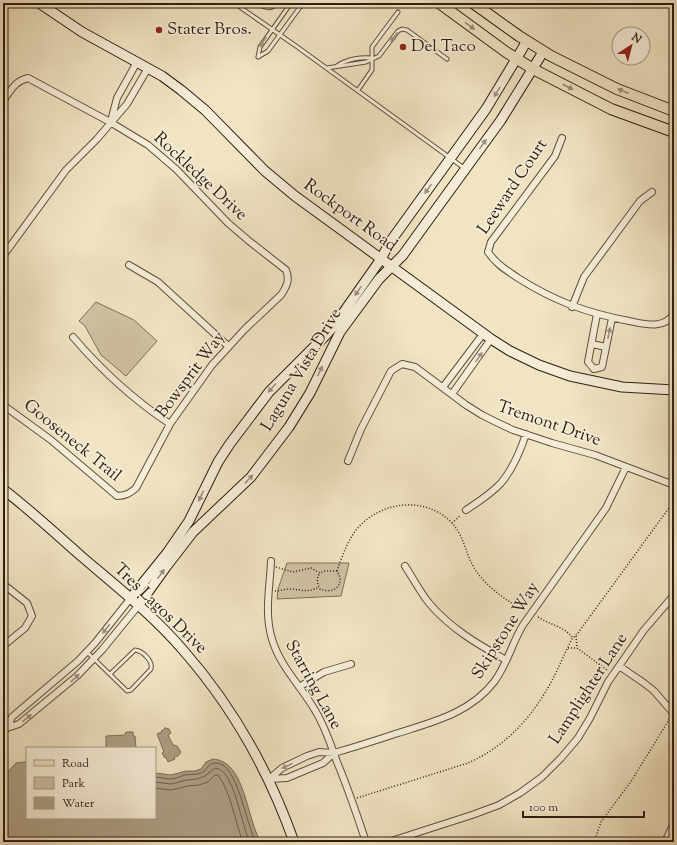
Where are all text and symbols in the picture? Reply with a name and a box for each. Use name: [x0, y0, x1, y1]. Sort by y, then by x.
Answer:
place label: Stater Bros.: [167, 18, 252, 42]
one-way arrow: [465, 22, 476, 30]
marker: Stater Bros.: [154, 25, 164, 35]
north arrow: [611, 26, 651, 66]
text: N: [627, 29, 645, 48]
one-way arrow: [390, 31, 398, 42]
place label: Del Taco: [411, 35, 476, 59]
one-way arrow: [259, 37, 267, 47]
marker: Del Taco: [398, 42, 408, 52]
one-way arrow: [562, 84, 574, 90]
one-way arrow: [493, 86, 500, 98]
one-way arrow: [616, 88, 628, 94]
street label: Rockledge Drive: [148, 127, 252, 227]
street label: Leeward Court: [472, 134, 554, 239]
one-way arrow: [479, 139, 487, 150]
street label: Rockport Road: [298, 174, 402, 258]
one-way arrow: [424, 184, 432, 195]
one-way arrow: [354, 286, 362, 296]
street label: Laguna Vista Drive: [256, 304, 348, 436]
street label: Bowsprit Way: [150, 326, 232, 423]
one-way arrow: [607, 327, 613, 339]
one-way arrow: [475, 351, 483, 362]
one-way arrow: [317, 366, 323, 377]
one-way arrow: [268, 383, 277, 393]
street label: Gooseneck Trail: [18, 394, 126, 488]
street label: Tremont Drive: [494, 395, 604, 453]
one-way arrow: [244, 474, 253, 484]
one-way arrow: [198, 490, 204, 502]
street label: Tres Lagos Drive: [108, 558, 212, 660]
one-way arrow: [157, 569, 165, 580]
street label: Skipstone Way: [466, 577, 546, 684]
one-way arrow: [102, 624, 110, 635]
street label: Lamplighter Lane: [544, 629, 634, 749]
street label: Starring Lane: [279, 636, 347, 734]
one-way arrow: [70, 673, 80, 683]
one-way arrow: [22, 713, 32, 722]
legend: [26, 747, 156, 819]
text: Road: [62, 755, 89, 773]
one-way arrow: [281, 763, 293, 769]
text: Park: [62, 775, 85, 793]
scale bar: [523, 793, 644, 819]
text: Water: [62, 795, 95, 813]
text: 100 m: [529, 799, 558, 817]

